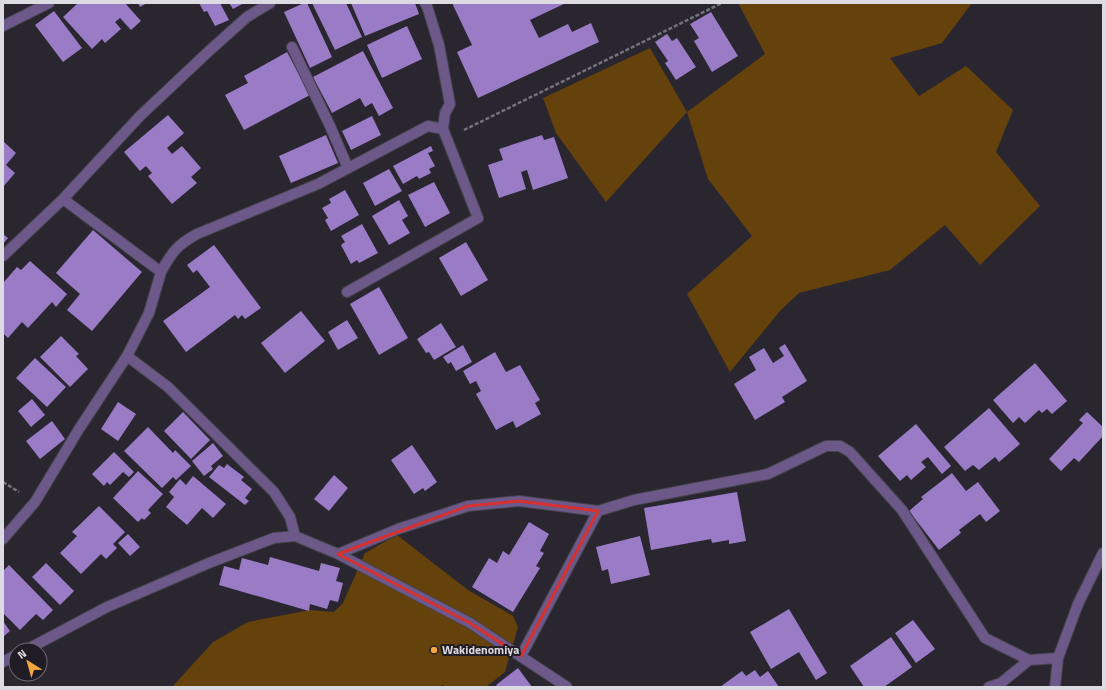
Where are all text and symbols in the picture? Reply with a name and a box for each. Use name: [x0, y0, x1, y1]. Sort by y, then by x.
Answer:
place label: Wakidenomiya: [442, 640, 519, 659]
north arrow: [8, 642, 48, 682]
text: N: [14, 645, 30, 663]
marker: Wakidenomiya: [429, 645, 439, 655]

